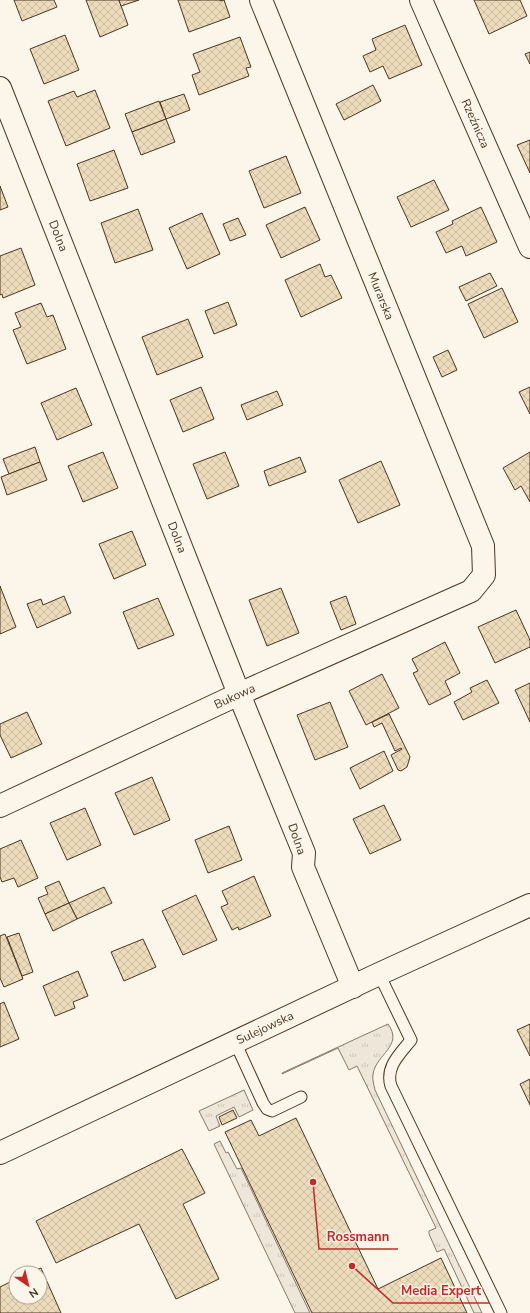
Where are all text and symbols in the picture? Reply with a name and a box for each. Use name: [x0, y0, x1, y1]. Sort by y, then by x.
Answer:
street label: Rzeźnicza: [458, 96, 493, 151]
street label: Dolna: [45, 218, 72, 254]
street label: Murarska: [364, 270, 398, 322]
street label: Dolna: [164, 519, 191, 555]
street label: Bukowa: [211, 680, 258, 713]
street label: Dolna: [284, 821, 310, 857]
street label: Sulejowska: [234, 1007, 296, 1048]
callout: Rossmann: [319, 1224, 398, 1249]
text: Rossmann: [327, 1228, 389, 1246]
north arrow: [8, 1265, 48, 1305]
callout: Media Expert: [393, 1278, 490, 1303]
text: Media Expert: [401, 1282, 482, 1300]
text: N: [26, 1284, 41, 1301]

